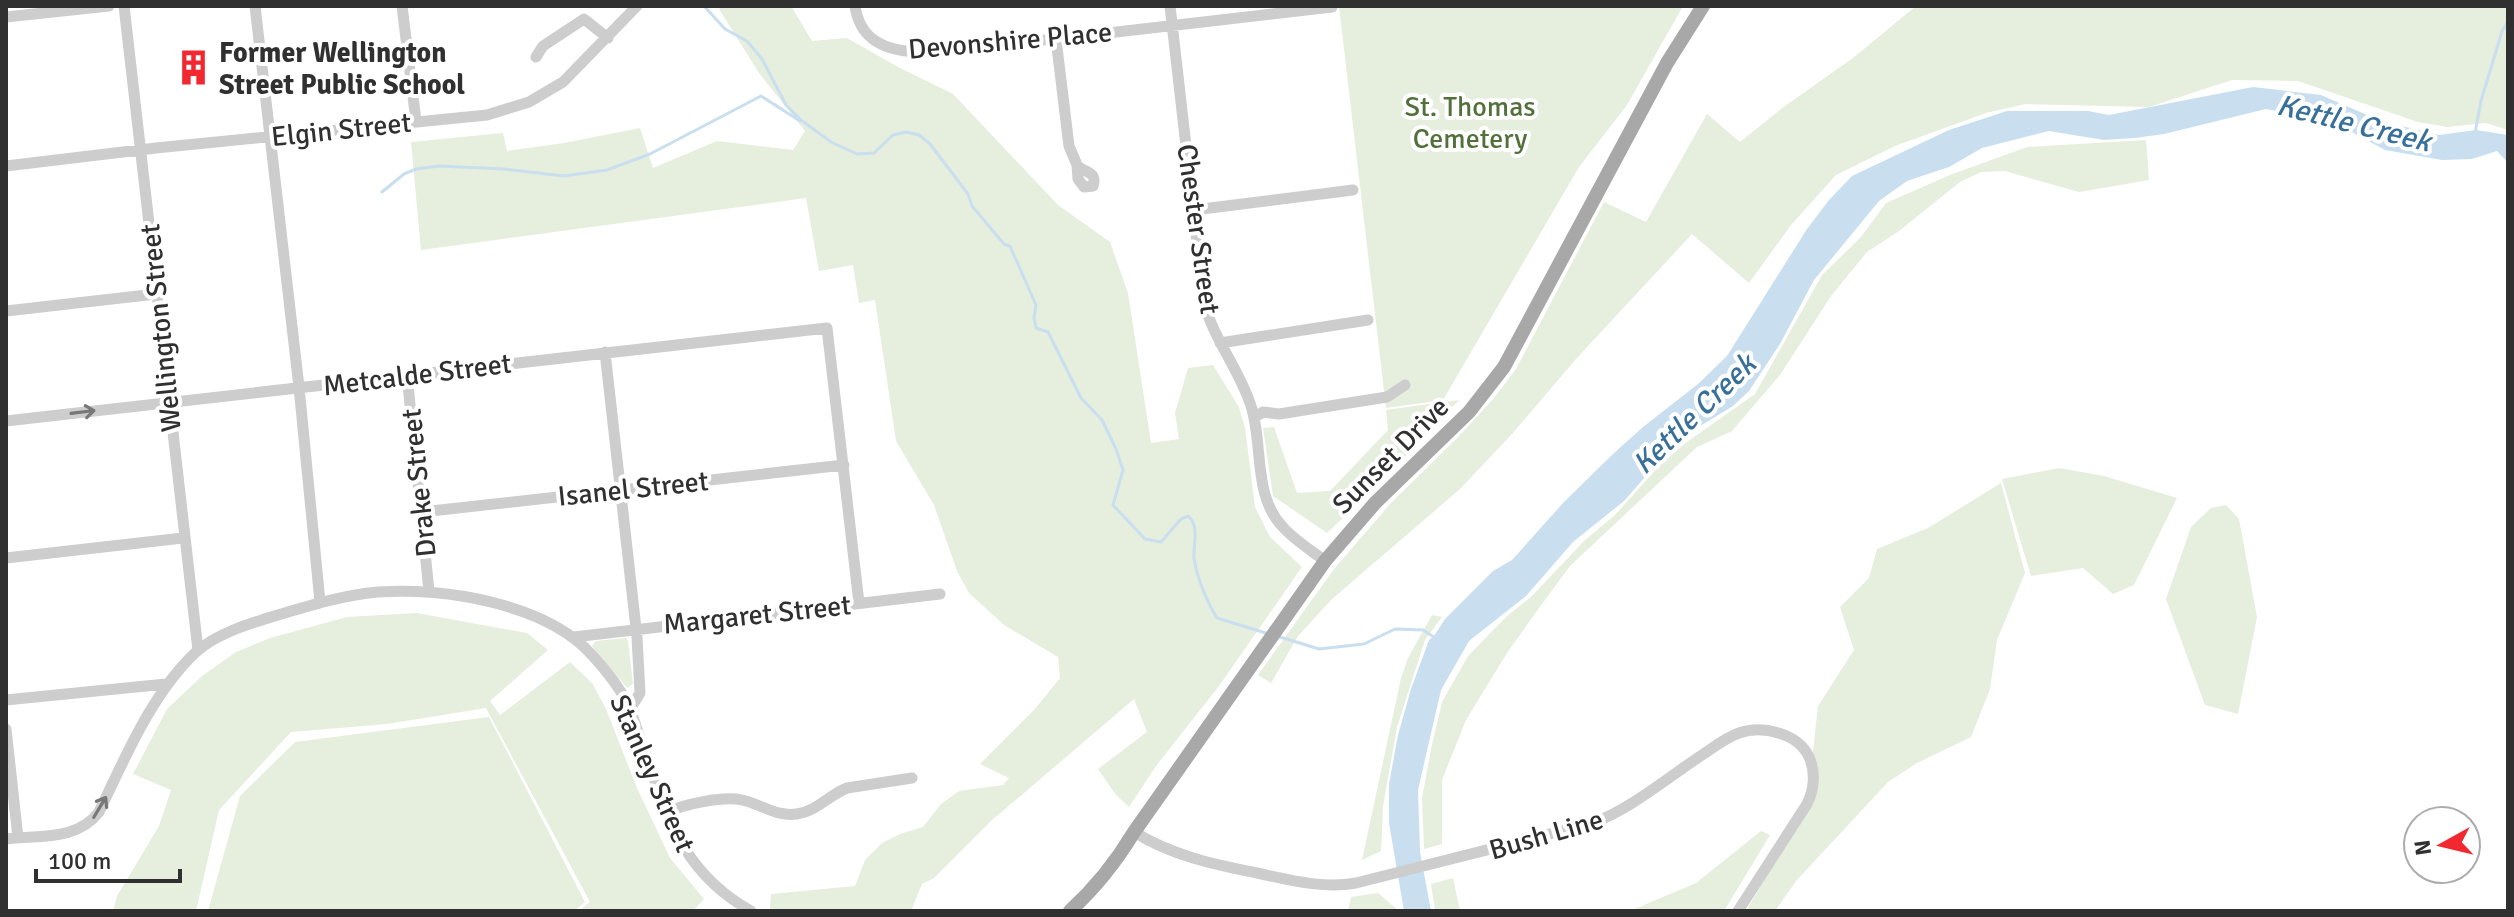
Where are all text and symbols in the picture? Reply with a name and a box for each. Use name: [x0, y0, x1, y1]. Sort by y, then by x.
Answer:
street label: Devonshire Place: [907, 15, 1113, 67]
place label: Former Wellington Street Public School: [219, 36, 465, 102]
building icon: Former Wellington Street Public School: [174, 49, 212, 87]
water label: Kettle Creek: [2273, 87, 2437, 161]
park label: St. Thomas Cemetery: [1404, 90, 1536, 156]
street label: Elgin Street: [269, 106, 413, 154]
street label: Chester Street: [1169, 142, 1227, 317]
street label: Wellington Street: [133, 222, 189, 434]
water label: Kettle Creek: [1625, 344, 1766, 482]
street label: Metcalde Street: [321, 347, 513, 403]
street label: Sunset Drive: [1325, 390, 1456, 521]
one-way arrow: [70, 404, 96, 419]
street label: Drake Street: [394, 407, 444, 559]
street label: Isanel Street: [556, 464, 710, 514]
street label: Margaret Street: [662, 588, 853, 642]
street label: Stanley Street: [602, 689, 702, 858]
one-way arrow: [92, 796, 108, 819]
street label: Bush Line: [1485, 803, 1607, 867]
north arrow: [2402, 805, 2482, 885]
scale bar: [36, 833, 180, 883]
text: N: [2408, 838, 2437, 857]
text: 100 m: [48, 846, 111, 876]

